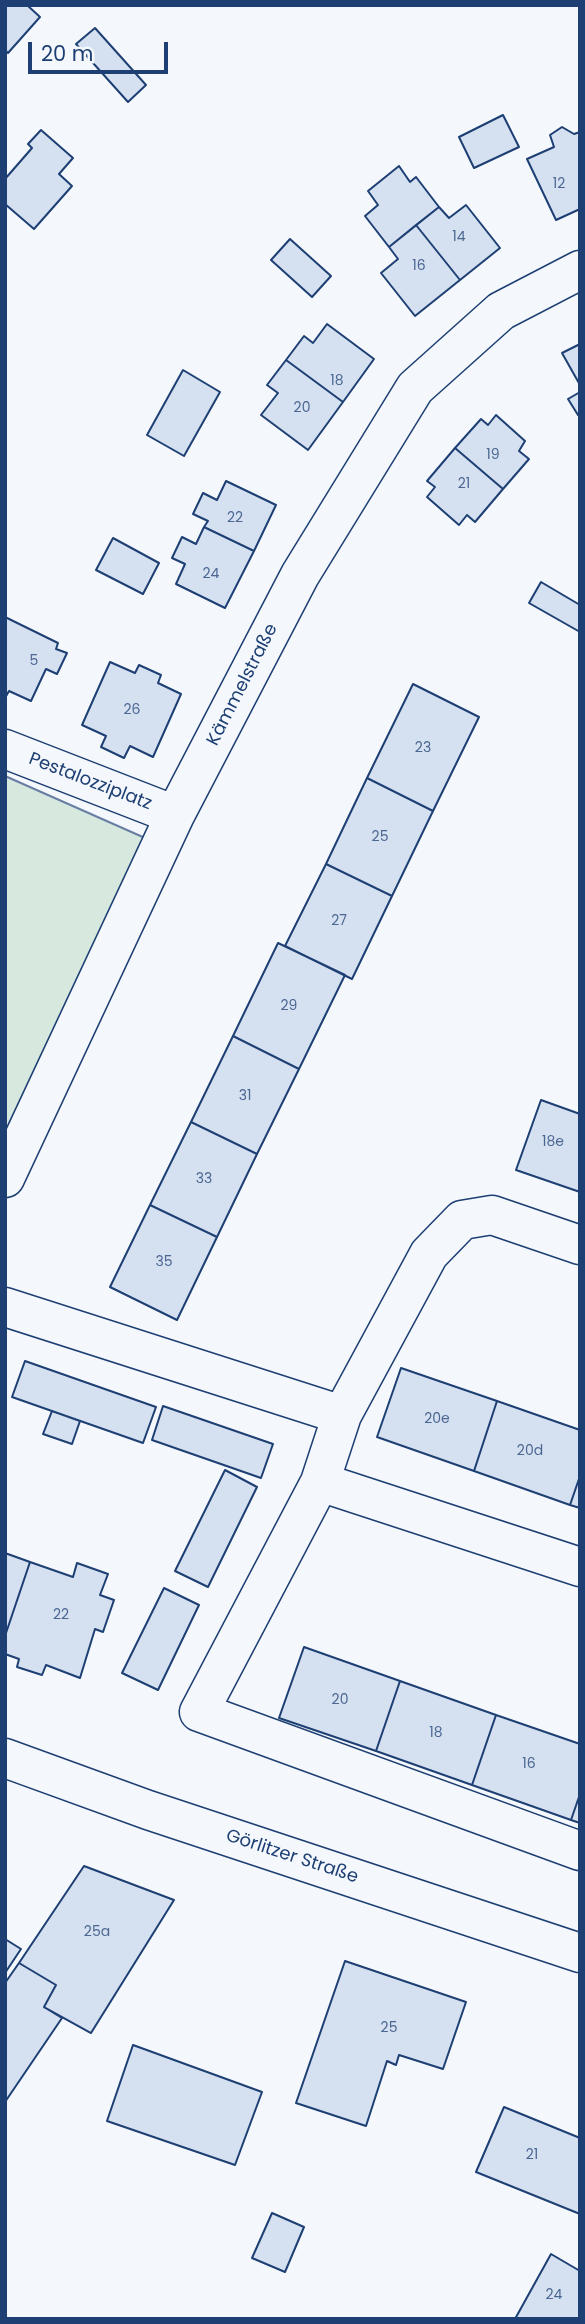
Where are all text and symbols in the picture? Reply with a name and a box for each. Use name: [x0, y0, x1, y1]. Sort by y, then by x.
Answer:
scale bar: [32, 28, 172, 72]
text: 20 m: [41, 39, 94, 68]
house number: 12: [553, 176, 565, 192]
house number: 14: [452, 229, 466, 245]
house number: 16: [412, 258, 426, 274]
house number: 18: [330, 373, 344, 389]
house number: 20: [294, 400, 310, 416]
house number: 19: [486, 447, 500, 463]
house number: 21: [458, 476, 470, 492]
house number: 22: [227, 510, 243, 526]
house number: 24: [203, 566, 219, 582]
street label: Kämmelstraße: [203, 620, 283, 750]
house number: 5: [30, 653, 38, 669]
house number: 26: [124, 702, 140, 718]
house number: 23: [415, 740, 431, 756]
street label: Pestalozziplatz: [25, 749, 155, 815]
house number: 25: [372, 829, 388, 845]
house number: 27: [331, 913, 347, 929]
house number: 29: [281, 998, 297, 1014]
house number: 31: [239, 1088, 251, 1104]
house number: 18e: [542, 1134, 564, 1150]
house number: 33: [196, 1171, 212, 1187]
house number: 35: [155, 1254, 173, 1270]
house number: 20e: [424, 1411, 450, 1427]
house number: 20d: [517, 1443, 543, 1459]
house number: 22: [53, 1607, 69, 1623]
house number: 20: [332, 1692, 348, 1708]
house number: 18: [429, 1725, 443, 1741]
house number: 16: [522, 1756, 536, 1772]
street label: Görlitzer Straße: [223, 1825, 361, 1889]
house number: 25a: [84, 1924, 110, 1940]
house number: 25: [381, 2020, 397, 2036]
house number: 21: [526, 2147, 538, 2163]
house number: 24: [546, 2287, 562, 2303]

